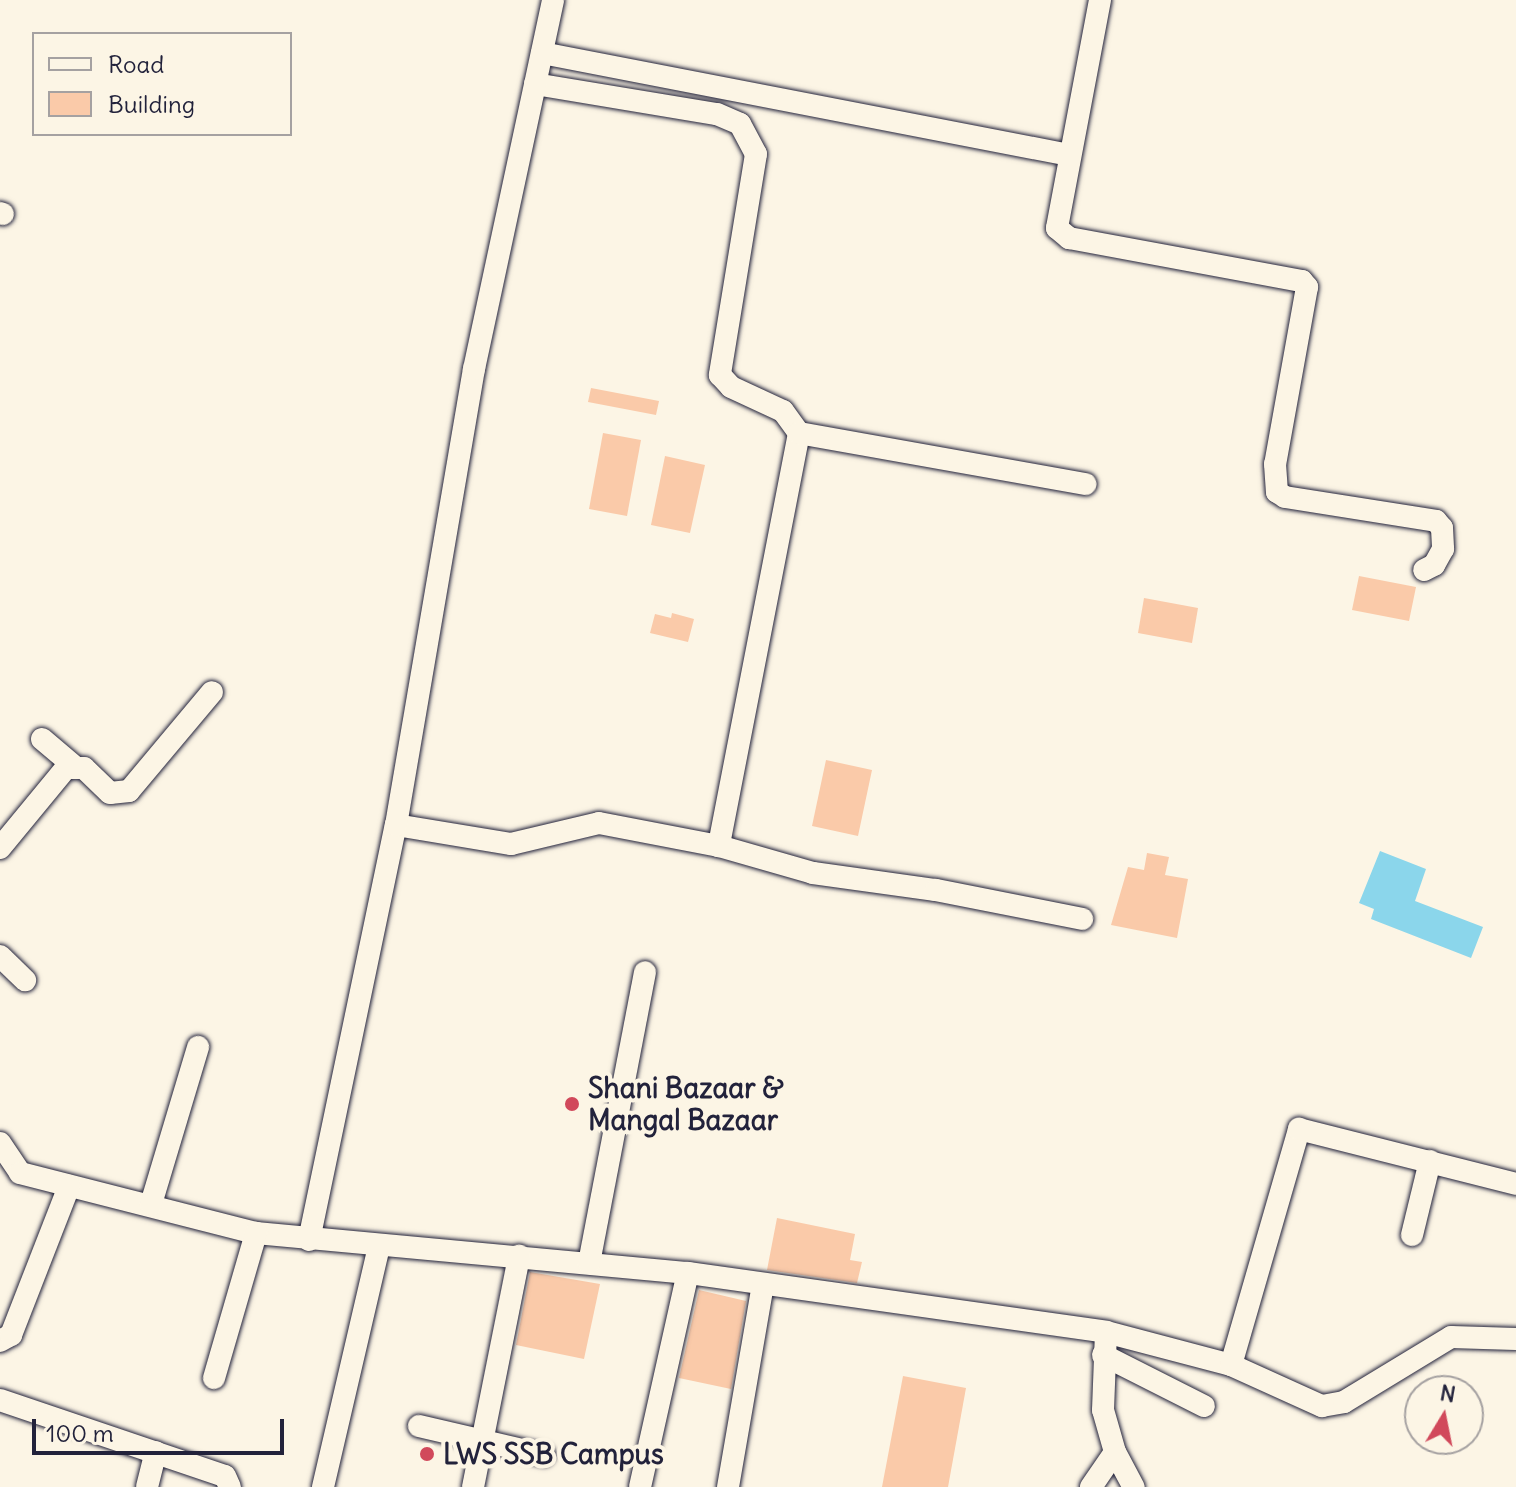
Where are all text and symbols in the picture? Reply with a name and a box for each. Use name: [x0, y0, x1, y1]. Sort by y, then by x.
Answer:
legend: [32, 32, 292, 136]
text: Road: [108, 49, 164, 79]
text: Building: [108, 89, 195, 119]
place label: Shani Bazaar & Mangal Bazaar: [588, 1071, 784, 1137]
marker: Shani Bazaar & Mangal Bazaar: [563, 1095, 581, 1113]
north arrow: [1404, 1375, 1484, 1455]
text: N: [1438, 1378, 1458, 1408]
scale bar: [36, 1403, 288, 1453]
text: 100 m: [46, 1418, 114, 1448]
place label: LWS SSB Campus: [443, 1437, 664, 1471]
marker: LWS SSB Campus: [418, 1445, 436, 1463]

